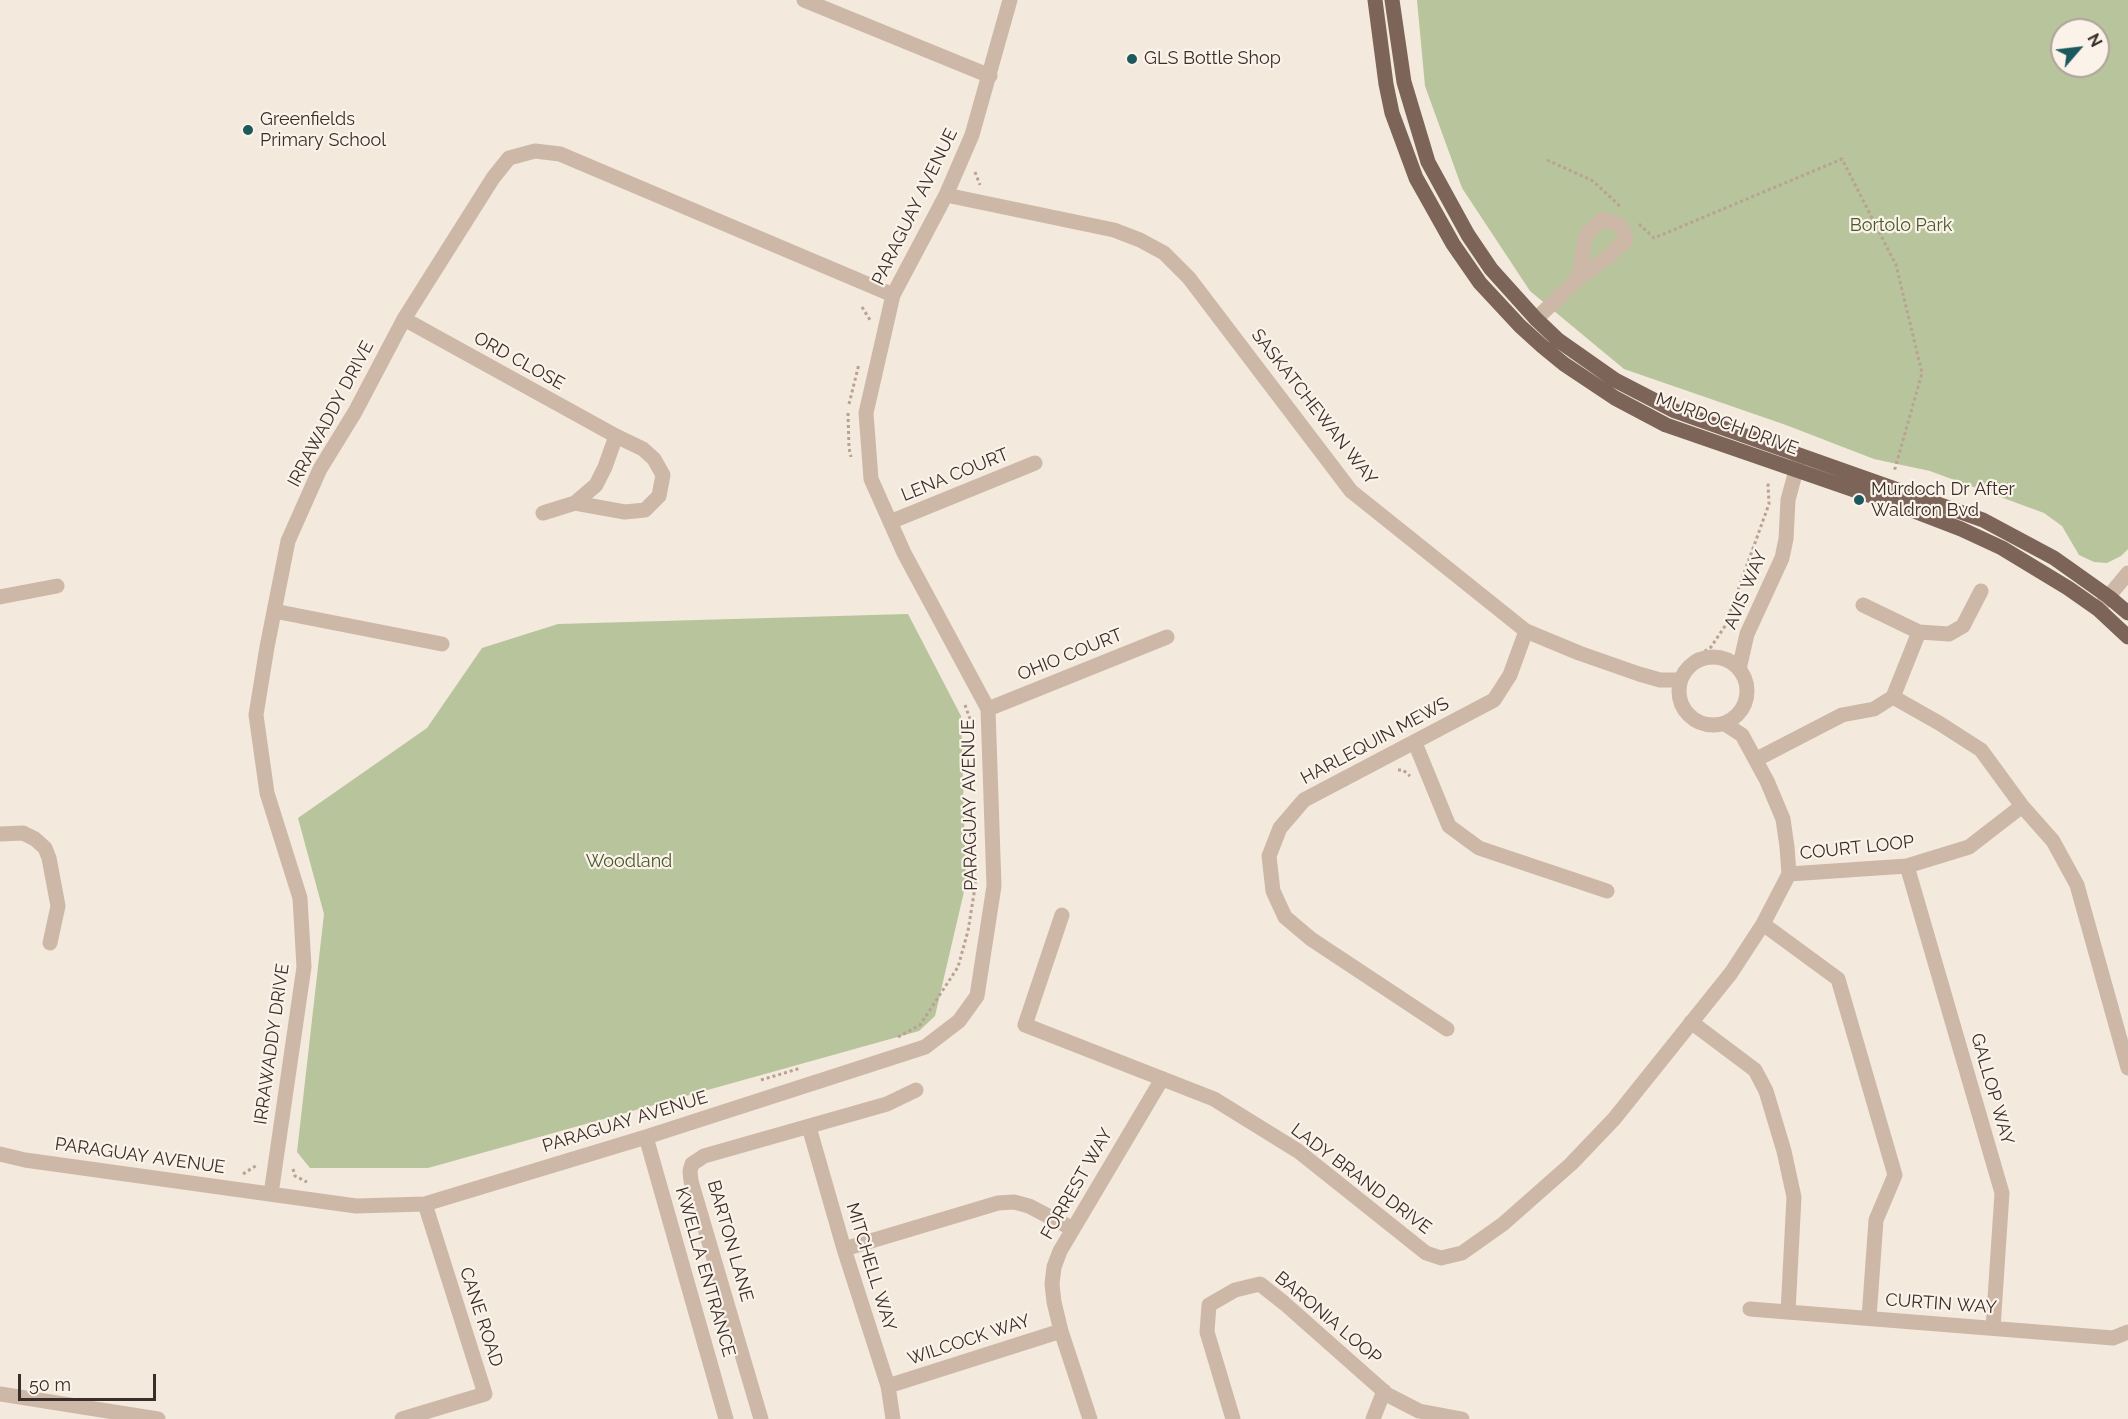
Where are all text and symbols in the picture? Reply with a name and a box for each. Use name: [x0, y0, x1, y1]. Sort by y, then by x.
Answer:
north arrow: [2050, 18, 2110, 78]
text: N: [2083, 30, 2106, 50]
place label: GLS Bottle Shop: [1144, 48, 1281, 70]
marker: GLS Bottle Shop: [1125, 52, 1139, 66]
place label: Greenfields Primary School: [260, 109, 386, 152]
marker: Greenfields Primary School: [241, 123, 255, 137]
street label: PARAGUAY AVENUE: [868, 125, 962, 289]
park label: Bortolo Park: [1850, 215, 1952, 237]
street label: SASKATCHEWAN WAY: [1246, 325, 1382, 489]
street label: ORD CLOSE: [470, 327, 568, 395]
street label: IRRAWADDY DRIVE: [283, 337, 379, 491]
street label: MURDOCH DRIVE: [1653, 388, 1801, 460]
street label: LENA COURT: [898, 444, 1012, 506]
place label: Murdoch Dr After Waldron Bvd: [1871, 479, 2015, 522]
marker: Murdoch Dr After Waldron Bvd: [1852, 493, 1866, 507]
street label: AVIS WAY: [1720, 547, 1772, 633]
street label: OHIO COURT: [1014, 624, 1126, 686]
street label: HARLEQUIN MEWS: [1297, 693, 1453, 789]
street label: PARAGUAY AVENUE: [958, 719, 982, 891]
street label: COURT LOOP: [1799, 831, 1915, 865]
park label: Woodland: [586, 851, 672, 873]
street label: IRRAWADDY DRIVE: [250, 962, 294, 1126]
street label: GALLOP WAY: [1966, 1031, 2018, 1147]
street label: PARAGUAY AVENUE: [540, 1087, 710, 1157]
street label: LADY BRAND DRIVE: [1286, 1119, 1436, 1239]
street label: FORREST WAY: [1036, 1124, 1118, 1244]
street label: PARAGUAY AVENUE: [54, 1133, 226, 1179]
street label: BARTON LANE: [702, 1178, 758, 1304]
street label: KWELLA ENTRANCE: [670, 1184, 740, 1360]
street label: MITCHELL WAY: [841, 1200, 901, 1334]
street label: CANE ROAD: [455, 1264, 507, 1370]
street label: BARONIA LOOP: [1270, 1267, 1386, 1369]
street label: CURTIN WAY: [1885, 1289, 1997, 1319]
street label: WILCOCK WAY: [905, 1310, 1033, 1370]
scale bar: [21, 1362, 159, 1400]
text: 50 m: [29, 1374, 71, 1395]

